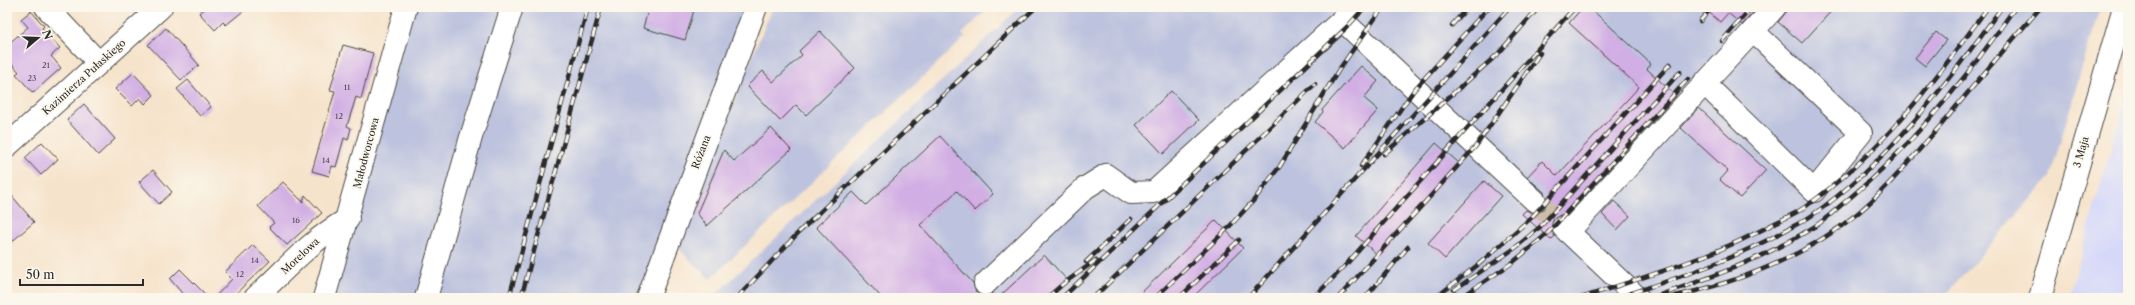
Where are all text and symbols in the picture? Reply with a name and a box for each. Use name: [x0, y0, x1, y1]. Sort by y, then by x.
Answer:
north arrow: [18, 18, 58, 58]
text: N: [39, 28, 56, 42]
street label: Kazimierza Pułaskiego: [40, 36, 128, 118]
house number: 21: [42, 60, 51, 70]
house number: 23: [27, 73, 37, 83]
house number: 11: [344, 82, 351, 92]
house number: 12: [335, 111, 343, 121]
street label: Małodworcowa: [350, 115, 382, 190]
street label: Różana: [689, 133, 714, 171]
street label: 3 Maja: [2070, 134, 2092, 169]
house number: 14: [322, 155, 330, 165]
house number: 16: [292, 215, 300, 225]
street label: Morelowa: [278, 234, 322, 277]
house number: 14: [251, 255, 259, 265]
scale bar: [20, 261, 143, 287]
text: 50 m: [26, 267, 55, 282]
house number: 12: [236, 269, 244, 279]

